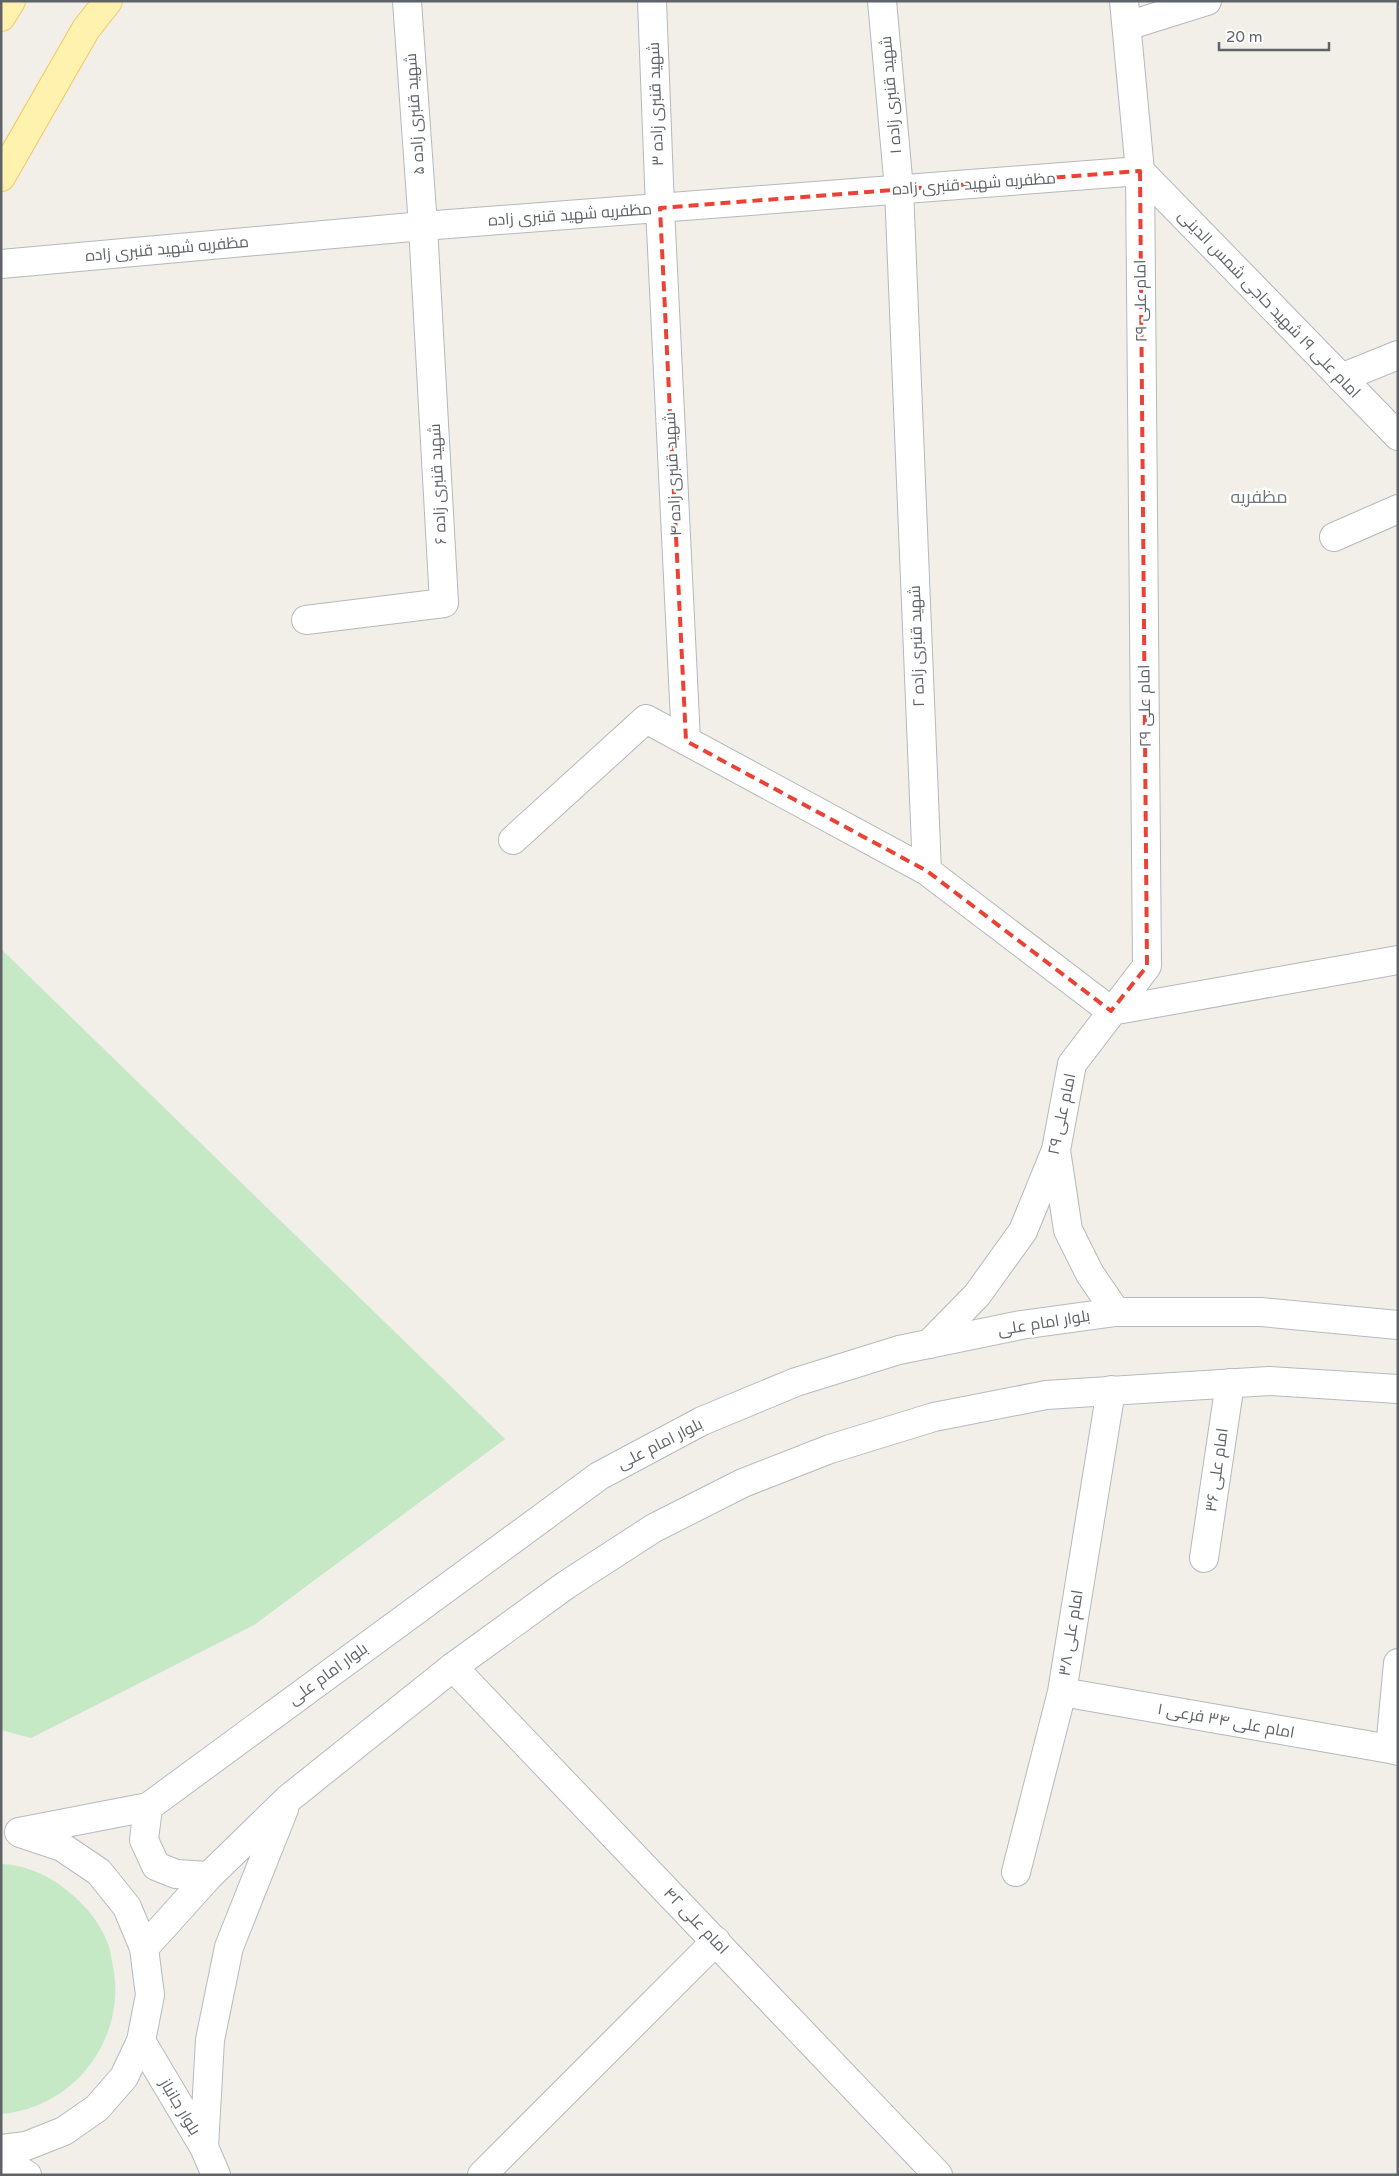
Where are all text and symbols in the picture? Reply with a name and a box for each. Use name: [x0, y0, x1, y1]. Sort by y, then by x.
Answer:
scale bar: [1219, 20, 1329, 52]
text: 20 m: [1226, 28, 1263, 46]
street label: شهید قنبری زاده ۱: [876, 35, 906, 155]
street label: شهید قنبری زاده ۳: [644, 42, 668, 166]
street label: شهید قنبری زاده ۵: [401, 52, 429, 176]
street label: مظفریه شهید قنبری زاده: [891, 168, 1057, 200]
street label: مظفریه شهید قنبری زاده: [487, 199, 653, 231]
street label: امام علی ۱۹ شهید حاجی شمس الدینی: [1173, 206, 1364, 403]
street label: مظفریه شهید قنبری زاده: [84, 232, 250, 266]
street label: امام علی ۲۹: [1130, 259, 1153, 343]
street label: شهید قنبری زاده ۴: [660, 412, 686, 536]
street label: شهید قنبری زاده ۶: [425, 423, 451, 545]
district label: مظفریه: [1230, 486, 1288, 508]
street label: شهید قنبری زاده ۲: [905, 585, 929, 707]
street label: امام علی ۲۹: [1134, 664, 1157, 748]
street label: امام علی ۲۹: [1044, 1071, 1081, 1157]
street label: بلوار امام علی: [996, 1306, 1092, 1341]
street label: بلوار امام علی: [614, 1414, 706, 1475]
street label: امام علی ۳۶: [1201, 1427, 1234, 1513]
street label: امام علی ۳۸: [1054, 1588, 1089, 1678]
street label: بلوار امام علی: [284, 1639, 372, 1710]
street label: امام علی ۳۴ فرعی ۱: [1156, 1699, 1296, 1744]
street label: امام علی ۴۲: [658, 1883, 733, 1959]
street label: بلوار جانباز: [155, 2074, 205, 2139]

